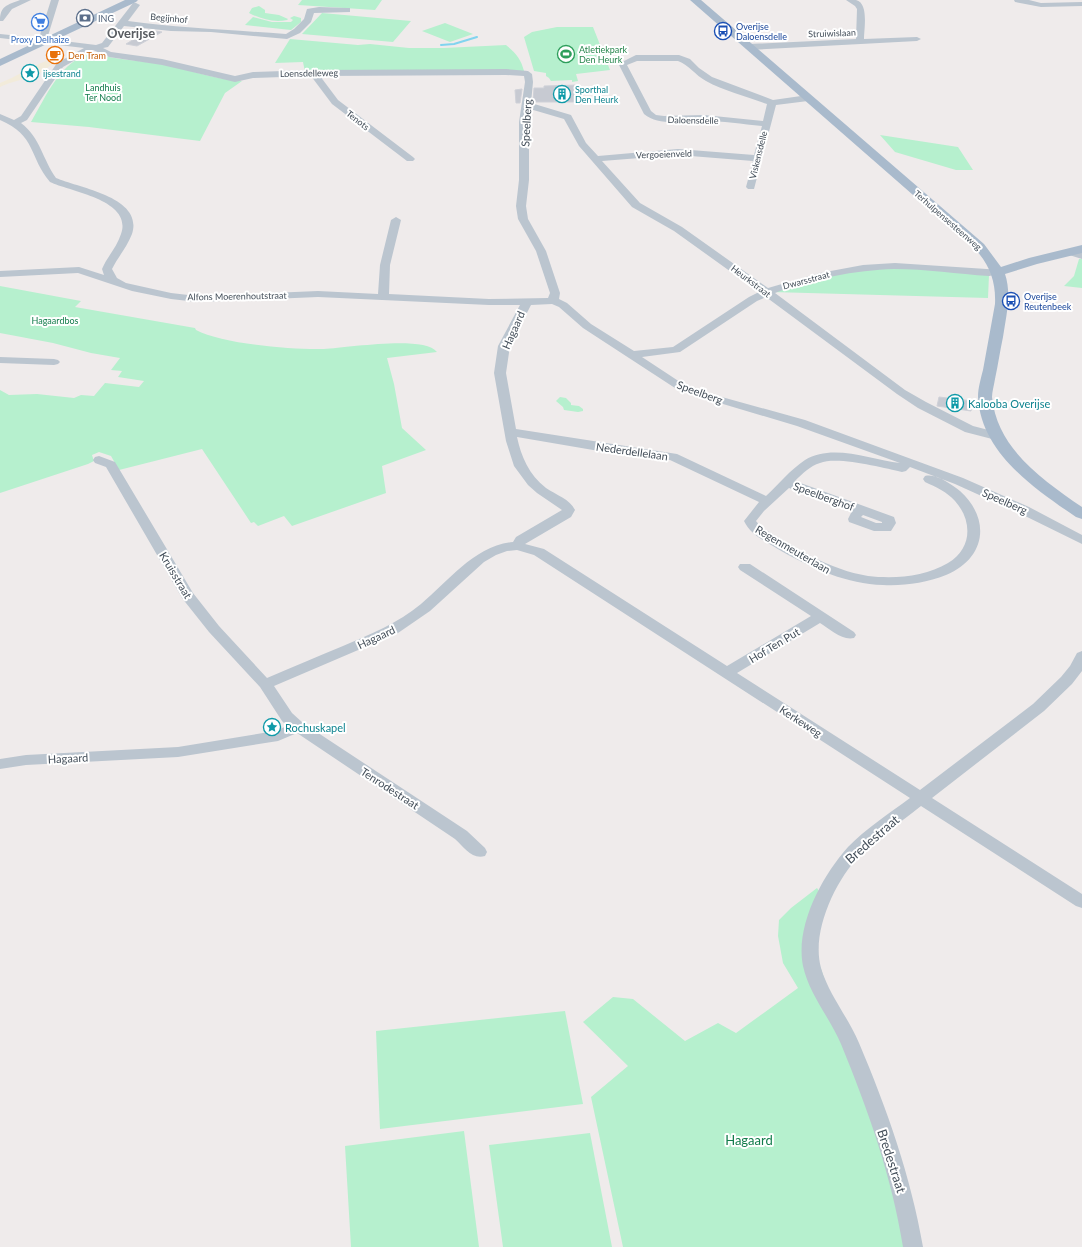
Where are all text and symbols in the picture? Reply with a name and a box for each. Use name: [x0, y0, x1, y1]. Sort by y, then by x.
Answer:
bank icon: ING: [75, 8, 95, 28]
street label: Begijnhof: [150, 11, 189, 25]
supermarket icon: Proxy Delhaize: [30, 12, 50, 32]
place label: ING: [98, 13, 114, 24]
bus stop icon: Overijse Daloensdelle: [713, 21, 733, 41]
place label: Overijse Daloensdelle: [736, 21, 787, 42]
district label: Overijse: [107, 25, 155, 41]
street label: Struiwislaan: [808, 27, 856, 39]
place label: Proxy Delhaize: [11, 34, 70, 45]
sports icon: Atletiekpark Den Heurk: [556, 44, 576, 64]
place label: Atletiekpark Den Heurk: [579, 44, 628, 65]
cafe icon: Den Tram: [45, 45, 65, 65]
place label: Den Tram: [68, 50, 106, 61]
place icon: ijsestrand: [20, 63, 40, 83]
street label: Loensdelleweg: [280, 67, 339, 79]
place label: ijsestrand: [43, 68, 81, 79]
park label: Landhuis Ter Nood: [85, 82, 121, 103]
building icon: Sporthal Den Heurk: [552, 84, 572, 104]
place label: Sporthal Den Heurk: [575, 84, 619, 105]
street label: Speelberg: [518, 99, 534, 147]
street label: Tenots: [344, 108, 372, 132]
street label: Daloensdelle: [667, 114, 719, 126]
street label: Viskensdelle: [747, 130, 769, 180]
street label: Vergoeienveld: [636, 148, 692, 160]
street label: Terhulpensesteenweg: [912, 188, 984, 253]
street label: Heurkstraat: [729, 263, 774, 300]
street label: Dwarsstraat: [781, 268, 831, 292]
street label: Alfons Moerenhoutstraat: [187, 290, 287, 302]
bus stop icon: Overijse Reutenbeek: [1001, 291, 1021, 311]
place label: Overijse Reutenbeek: [1024, 291, 1072, 312]
street label: Hagaard: [499, 309, 527, 351]
park label: Hagaardbos: [31, 315, 79, 326]
street label: Speelberg: [675, 378, 725, 406]
building icon: Kalooba Overijse: [945, 393, 965, 413]
place label: Kalooba Overijse: [968, 397, 1050, 410]
street label: Nederdellelaan: [595, 440, 669, 462]
street label: Speelberghof: [792, 479, 856, 513]
street label: Speelberg: [981, 485, 1030, 517]
street label: Regenmeuterlaan: [753, 522, 833, 576]
street label: Kruisstraat: [157, 549, 195, 601]
street label: Hagaard: [355, 623, 397, 651]
street label: Hof Ten Put: [746, 625, 802, 665]
street label: Kerkeweg: [777, 703, 825, 740]
place icon: Rochuskapel: [262, 717, 282, 737]
place label: Rochuskapel: [285, 721, 346, 734]
street label: Hagaard: [48, 750, 88, 766]
street label: Tenrodestraat: [359, 764, 421, 812]
street label: Bredestraat: [842, 811, 902, 867]
street label: Bredestraat: [874, 1127, 910, 1195]
park label: Hagaard: [725, 1132, 773, 1148]

